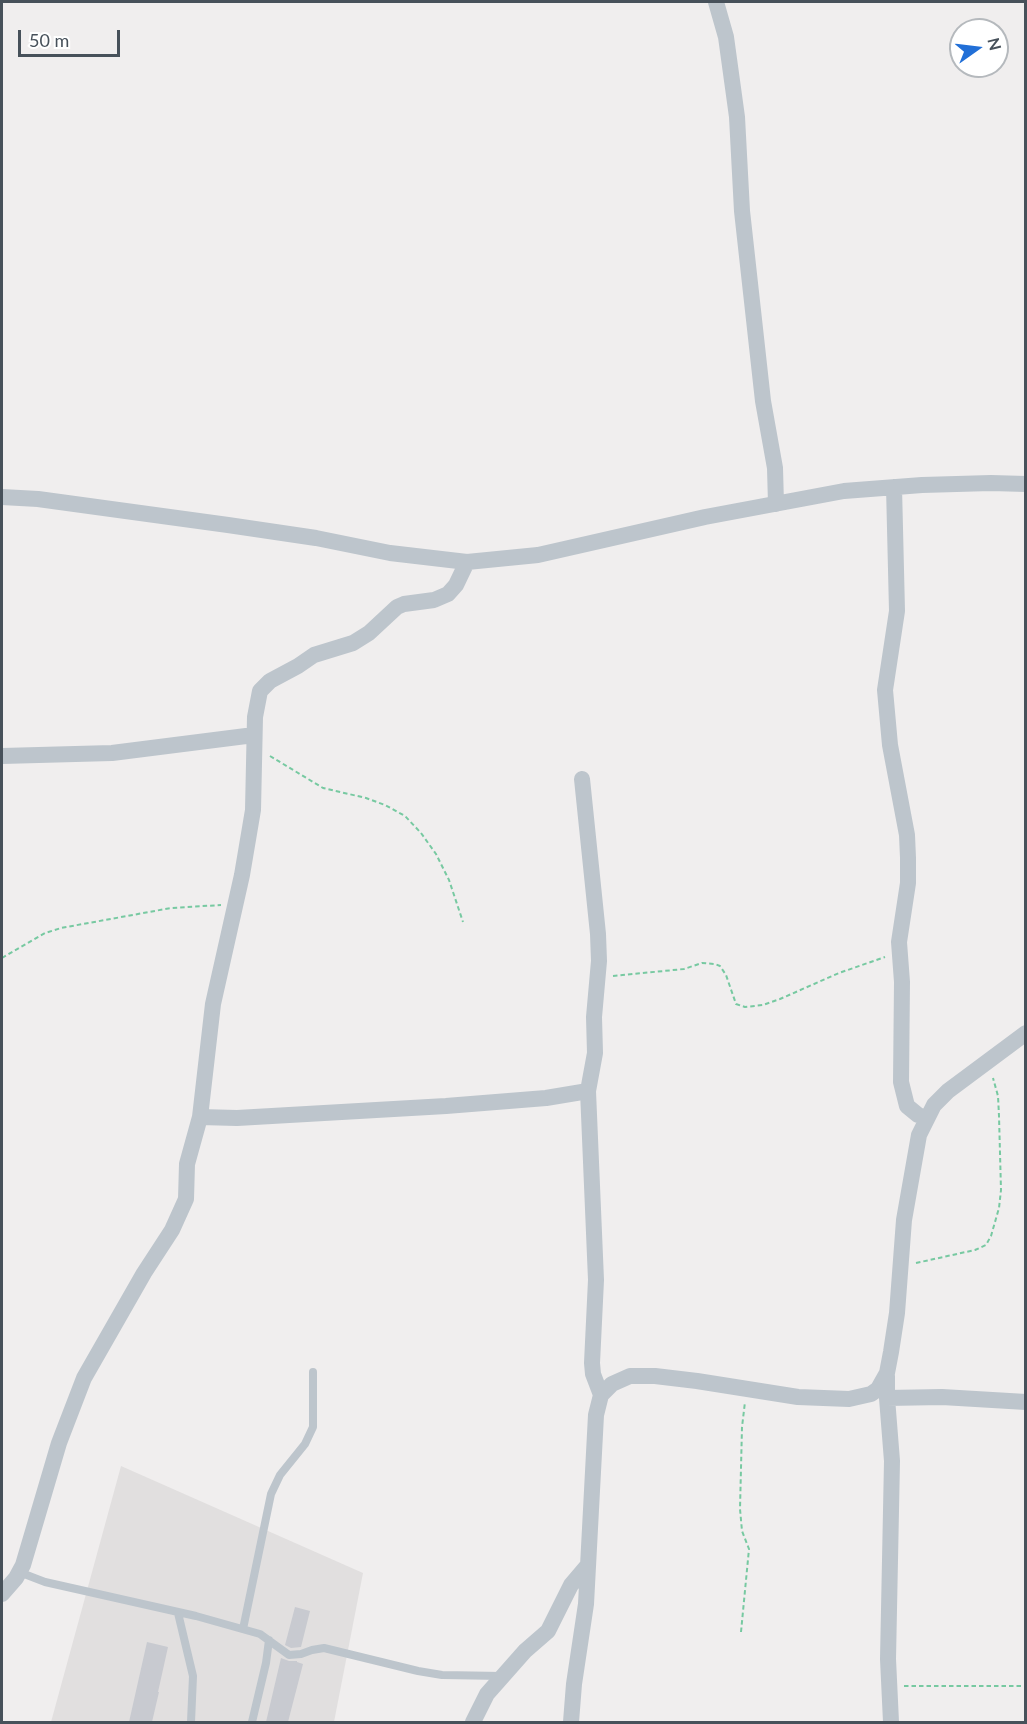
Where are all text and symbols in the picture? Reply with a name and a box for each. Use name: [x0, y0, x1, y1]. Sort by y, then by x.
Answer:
scale bar: [21, 18, 123, 56]
north arrow: [949, 18, 1009, 78]
text: 50 m: [29, 29, 69, 51]
text: N: [984, 36, 1006, 52]

